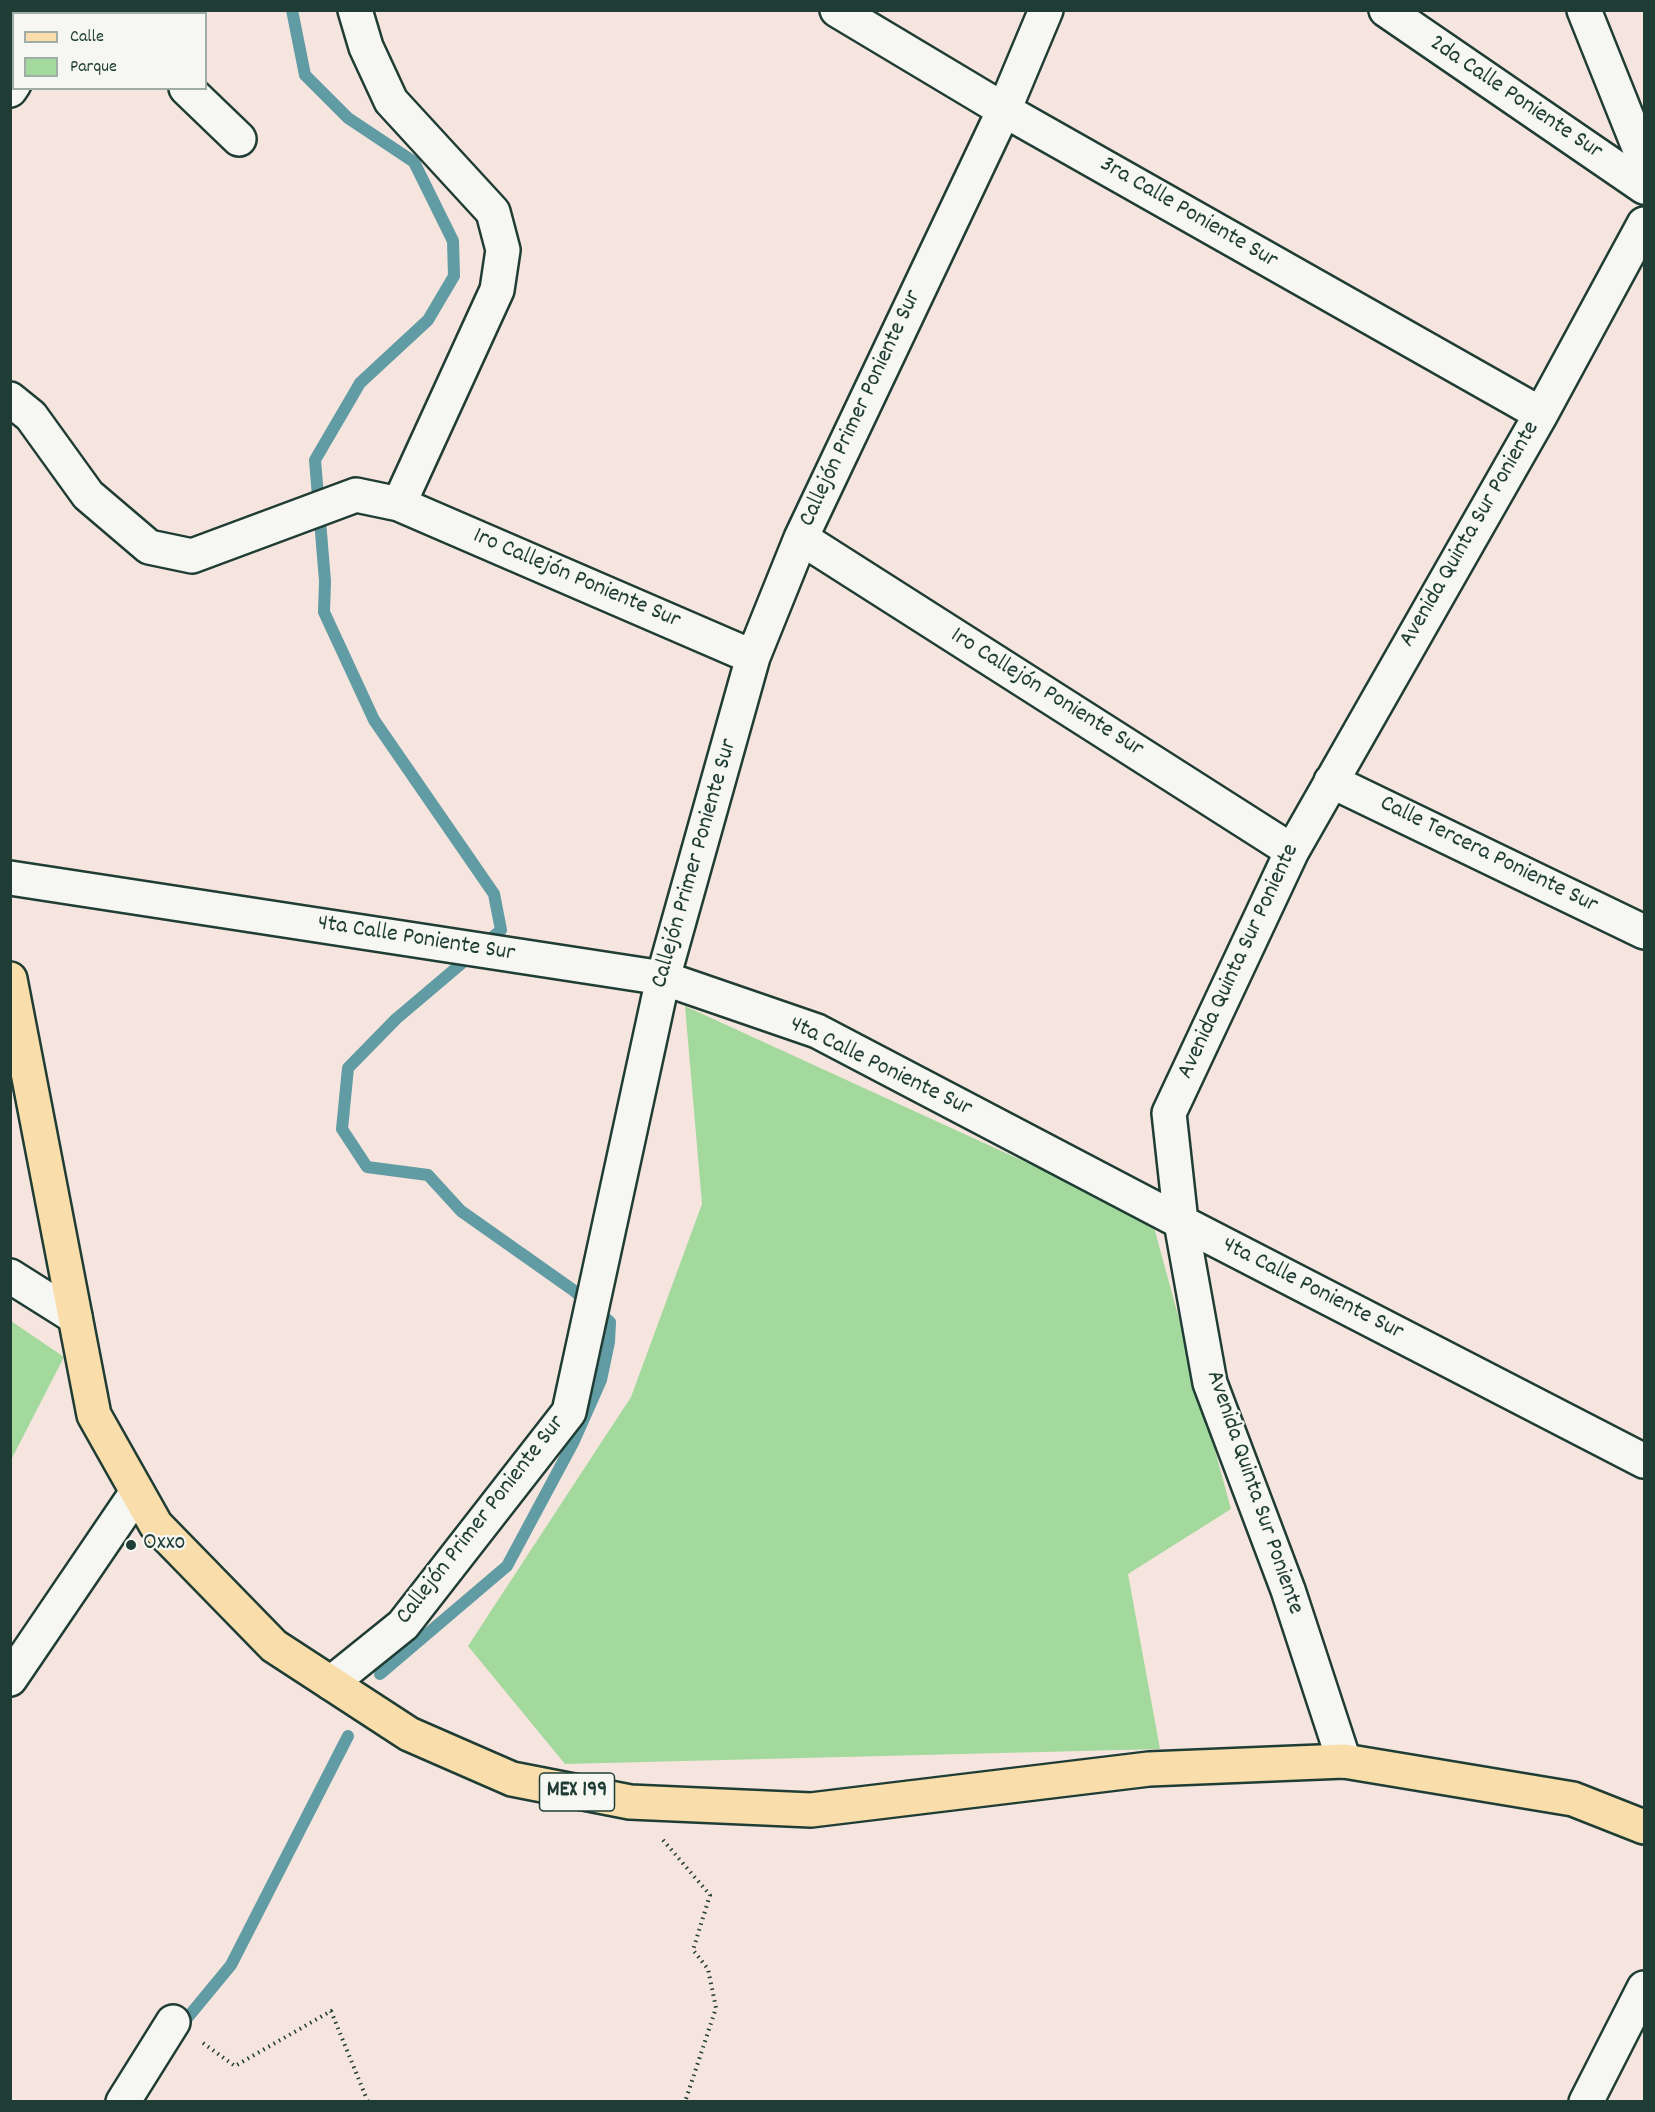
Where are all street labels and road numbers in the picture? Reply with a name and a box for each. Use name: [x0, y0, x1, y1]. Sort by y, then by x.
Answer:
street label: 2da Calle Poniente Sur: [1423, 30, 1607, 168]
street label: 3ra Calle Poniente Sur: [1094, 151, 1282, 277]
street label: Callejón Primer Poniente Sur: [794, 286, 930, 532]
street label: Avenida Quinta Sur Poniente: [1395, 417, 1547, 653]
street label: 1ro Callejón Poniente Sur: [468, 523, 684, 637]
street label: 1ro Callejón Poniente Sur: [944, 623, 1148, 765]
street label: Callejón Primer Poniente Sur: [647, 736, 745, 992]
street label: Calle Tercera Poniente Sur: [1374, 791, 1602, 921]
street label: Avenida Quinta Sur Poniente: [1173, 840, 1307, 1084]
street label: 4ta Calle Poniente Sur: [315, 910, 517, 970]
street label: 4ta Calle Poniente Sur: [784, 1011, 976, 1125]
street label: 4ta Calle Poniente Sur: [1217, 1232, 1407, 1348]
street label: Avenida Quinta Sur Poniente: [1198, 1367, 1308, 1619]
street label: Callejón Primer Poniente Sur: [391, 1411, 573, 1631]
road number: MEX 199: [540, 1773, 614, 1811]

